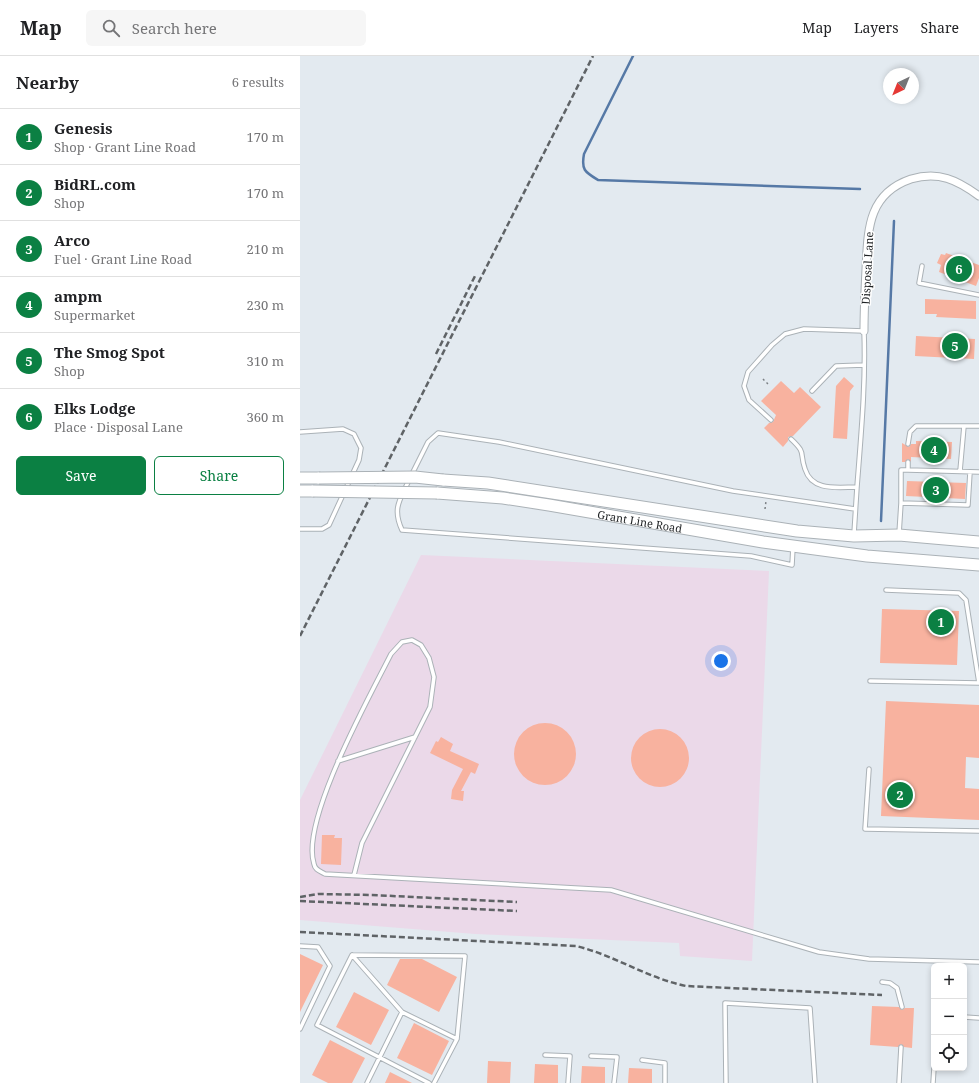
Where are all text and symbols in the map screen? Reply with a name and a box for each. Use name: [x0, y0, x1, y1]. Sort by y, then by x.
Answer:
search box: [86, 10, 366, 46]
text: Map: [20, 15, 62, 41]
icon: search: [100, 17, 122, 39]
text: Search here: [132, 18, 217, 38]
text: Map: [802, 18, 832, 37]
text: Layers: [854, 18, 899, 37]
text: Share: [921, 18, 959, 37]
north arrow: [883, 68, 919, 104]
text: Nearby: [16, 71, 79, 94]
text: 6 results: [232, 73, 284, 91]
text: Genesis: [54, 118, 112, 138]
text: 1: [25, 128, 33, 146]
text: 170 m: [247, 128, 284, 146]
text: Shop · Grant Line Road: [54, 138, 196, 156]
text: BidRL.com: [54, 174, 136, 194]
text: 2: [25, 184, 33, 202]
text: 170 m: [247, 184, 284, 202]
text: Shop: [54, 194, 85, 212]
text: Arco: [54, 230, 90, 250]
street label: Disposal Lane: [858, 231, 876, 305]
text: 3: [25, 240, 33, 258]
text: 210 m: [247, 240, 284, 258]
text: Fuel · Grant Line Road: [54, 250, 192, 268]
pin: 6: [946, 254, 972, 284]
text: ampm: [54, 286, 102, 306]
text: 4: [25, 296, 33, 314]
text: 230 m: [247, 296, 284, 314]
text: Supermarket: [54, 306, 135, 324]
pin: 5: [942, 331, 968, 361]
text: The Smog Spot: [54, 342, 165, 362]
text: 5: [25, 352, 33, 370]
text: 310 m: [247, 352, 284, 370]
text: Shop: [54, 362, 85, 380]
text: Elks Lodge: [54, 398, 135, 418]
text: 6: [25, 408, 33, 426]
text: 360 m: [247, 408, 284, 426]
text: Place · Disposal Lane: [54, 418, 183, 436]
pin: 4: [921, 435, 947, 465]
button: Save: [16, 456, 146, 495]
button: Share: [154, 456, 284, 495]
pin: 3: [923, 475, 949, 505]
street label: Grant Line Road: [596, 506, 684, 535]
pin: 1: [928, 607, 954, 637]
your location: [711, 651, 731, 671]
pin: 2: [887, 780, 913, 810]
map controls: [931, 963, 967, 1071]
button: +: [931, 963, 967, 999]
button: −: [931, 999, 967, 1035]
button: locate: [931, 1035, 967, 1071]

